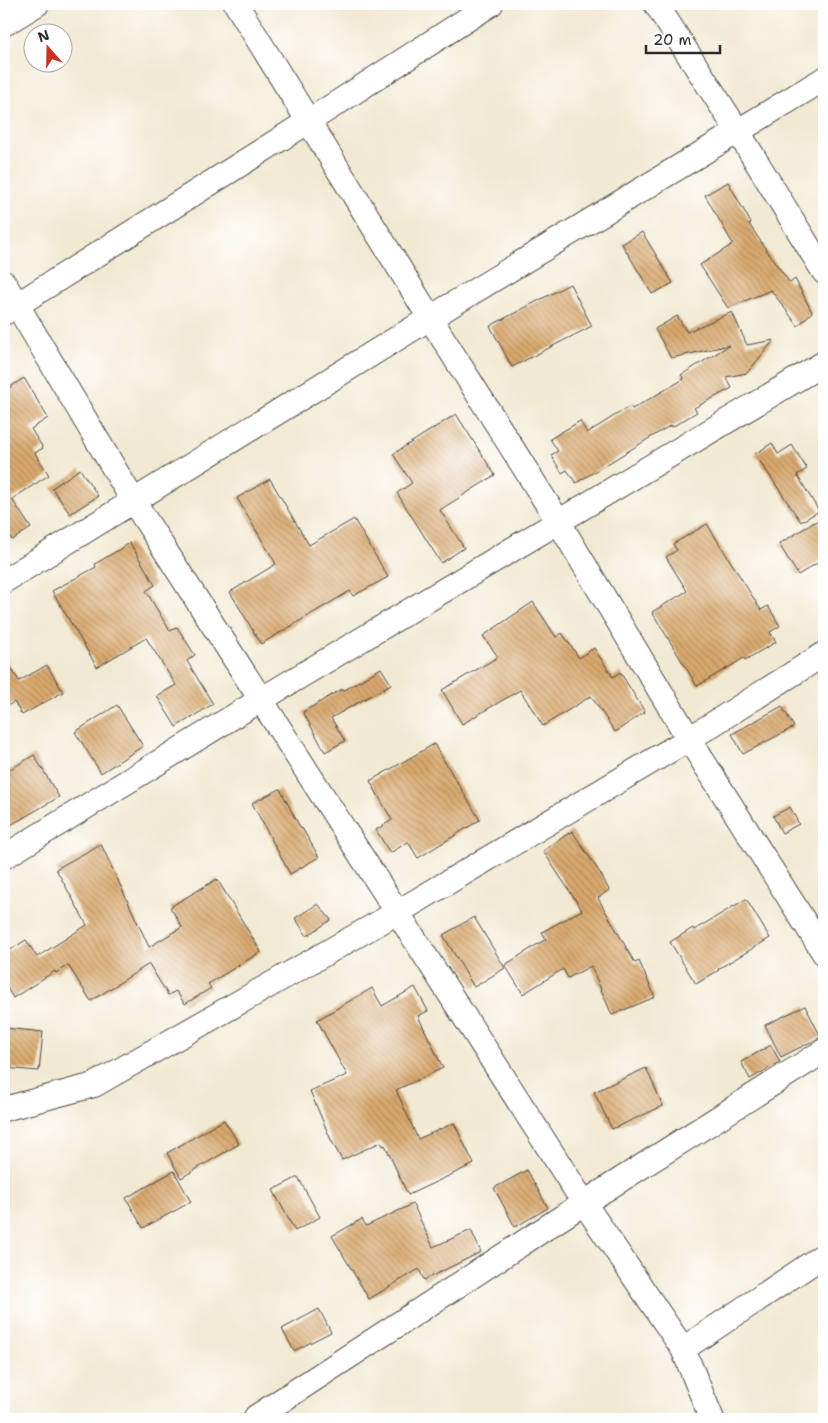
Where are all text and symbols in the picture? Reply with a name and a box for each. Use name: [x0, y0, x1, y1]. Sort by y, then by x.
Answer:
north arrow: [22, 22, 72, 72]
scale bar: [646, 22, 719, 54]
text: N: [35, 25, 52, 46]
text: 20 m: [653, 30, 692, 50]

